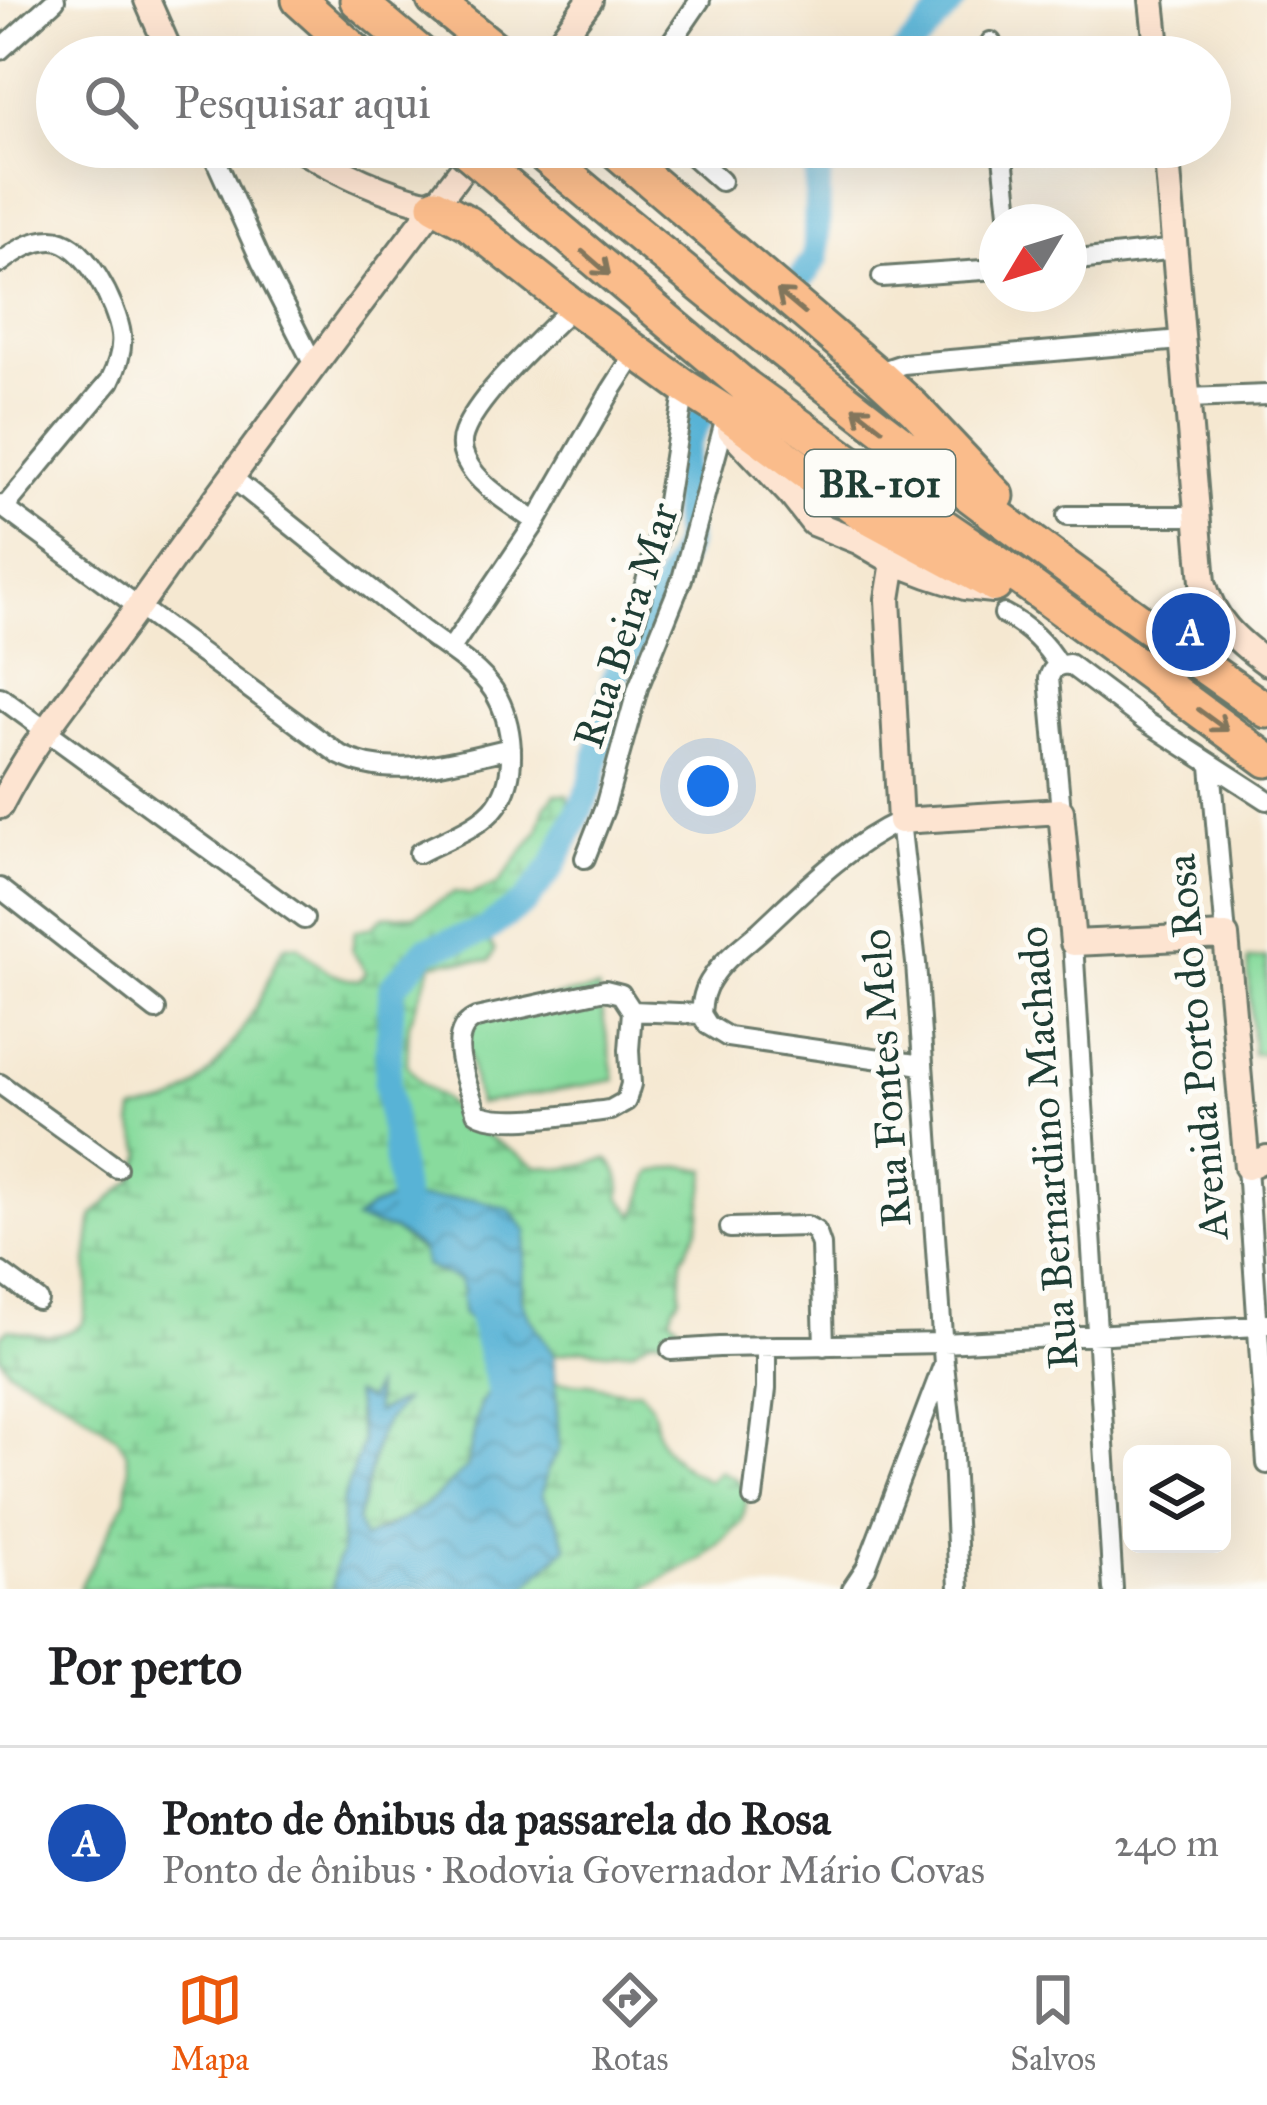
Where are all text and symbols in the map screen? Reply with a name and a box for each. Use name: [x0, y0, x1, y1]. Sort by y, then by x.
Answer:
search box: [36, 36, 1231, 168]
icon: search: [78, 69, 144, 135]
text: Pesquisar aqui: [174, 75, 431, 130]
north arrow: [979, 204, 1087, 312]
one-way arrow: [580, 248, 611, 276]
one-way arrow: [776, 289, 807, 317]
one-way arrow: [853, 405, 885, 432]
road number: BR-101: [805, 450, 955, 516]
street label: Rua Beira Mar: [562, 496, 690, 754]
pin: A: [1152, 587, 1230, 677]
one-way arrow: [1196, 707, 1229, 732]
your location: [678, 756, 738, 816]
street label: Avenida Porto do Rosa: [1154, 852, 1240, 1244]
street label: Rua Bernardino Machado: [1007, 925, 1089, 1371]
street label: Rua Fontes Melo: [850, 927, 922, 1229]
map controls: [1123, 1445, 1231, 1553]
button: layers: [1123, 1445, 1231, 1553]
text: Por perto: [48, 1636, 242, 1698]
text: Ponto de ônibus da passarela do Rosa: [162, 1791, 831, 1846]
text: A: [74, 1819, 100, 1867]
text: 240 m: [1114, 1819, 1219, 1867]
text: Ponto de ônibus · Rodovia Governador Mário Covas: [162, 1846, 985, 1894]
tab: Mapa: [171, 1967, 249, 2079]
tab: Rotas: [591, 1967, 668, 2079]
tab: Salvos: [1010, 1967, 1096, 2079]

